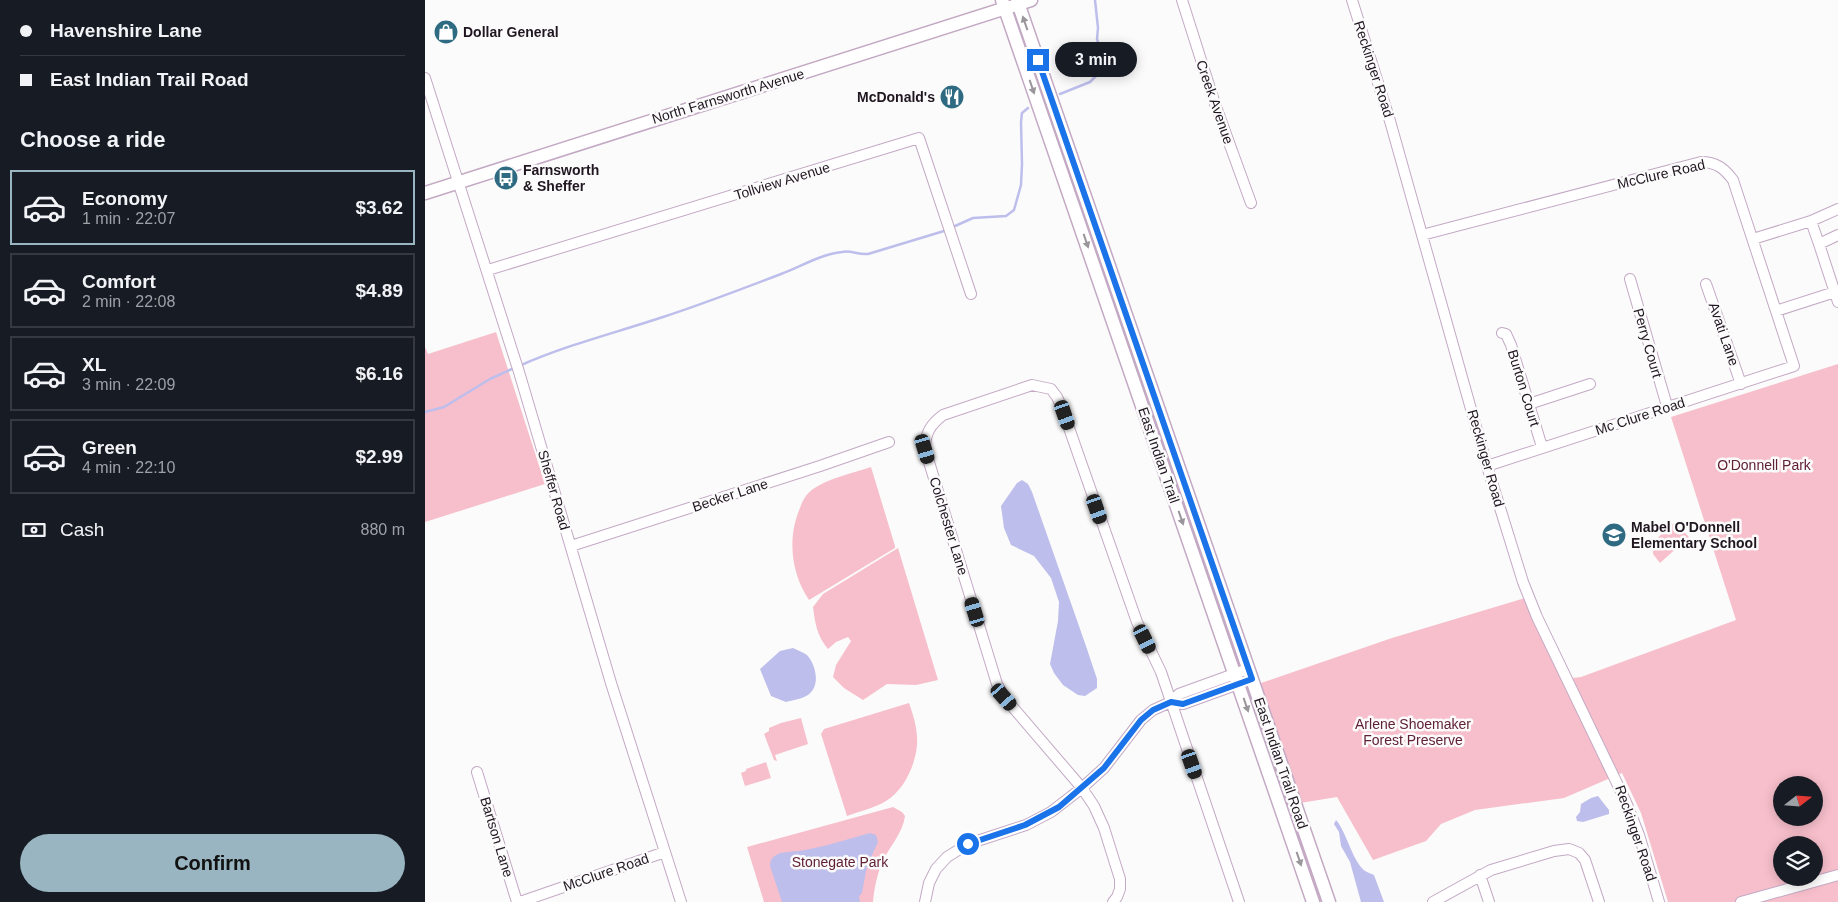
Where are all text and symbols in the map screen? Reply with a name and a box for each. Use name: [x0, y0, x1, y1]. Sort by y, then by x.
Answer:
one-way arrow: [1021, 15, 1029, 30]
shop icon: Dollar General: [433, 19, 459, 45]
street label: Reckinger Road: [1351, 19, 1397, 119]
text: Havenshire Lane: [50, 20, 202, 41]
place label: Dollar General: [463, 24, 559, 40]
callout: 3 min: [1055, 42, 1138, 78]
route end: [1027, 49, 1049, 71]
text: 3 min: [1075, 51, 1117, 68]
street label: Creek Avenue: [1193, 58, 1237, 146]
street label: North Farnsworth Avenue: [650, 65, 806, 127]
text: East Indian Trail Road: [50, 69, 249, 90]
one-way arrow: [1029, 80, 1037, 95]
restaurant icon: McDonald's: [939, 84, 965, 110]
place label: McDonald's: [857, 89, 935, 105]
text: Choose a ride: [20, 127, 165, 152]
street label: McClure Road: [1616, 156, 1706, 192]
street label: Tollview Avenue: [732, 159, 832, 203]
place label: Farnsworth & Sheffer: [523, 162, 599, 194]
bus stop icon: Farnsworth & Sheffer: [493, 165, 519, 191]
icon: car: [22, 185, 67, 230]
text: Economy: [82, 188, 168, 209]
text: $3.62: [355, 197, 403, 218]
text: 1 min · 22:07: [82, 210, 175, 227]
one-way arrow: [1082, 234, 1090, 249]
icon: car: [22, 268, 67, 313]
text: Comfort: [82, 271, 156, 292]
text: $4.89: [355, 280, 403, 301]
text: 2 min · 22:08: [82, 293, 175, 310]
street label: Avati Lane: [1706, 300, 1742, 368]
street label: Perry Court: [1630, 306, 1666, 380]
street label: Burton Court: [1505, 348, 1543, 428]
icon: car: [22, 351, 67, 396]
text: XL: [82, 354, 106, 375]
text: $6.16: [355, 363, 403, 384]
text: 3 min · 22:09: [82, 376, 175, 393]
street label: Mc Clure Road: [1593, 394, 1687, 438]
car: [1053, 398, 1076, 432]
street label: East Indian Trail: [1135, 405, 1183, 505]
street label: Reckinger Road: [1464, 408, 1508, 508]
car: [913, 432, 936, 466]
icon: car: [22, 434, 67, 479]
text: Green: [82, 437, 137, 458]
text: $2.99: [355, 446, 403, 467]
street label: Sheffer Road: [535, 448, 573, 532]
park label: O'Donnell Park: [1717, 457, 1812, 473]
text: 4 min · 22:10: [82, 459, 175, 476]
street label: Becker Lane: [690, 475, 770, 515]
street label: Colchester Lane: [926, 475, 972, 577]
car: [1085, 492, 1108, 526]
one-way arrow: [1177, 511, 1185, 526]
icon: cash: [20, 516, 48, 544]
text: Cash: [60, 519, 104, 540]
place label: Mabel O'Donnell Elementary School: [1631, 519, 1757, 551]
text: 880 m: [361, 521, 405, 538]
school or university icon: Mabel O'Donnell Elementary School: [1601, 522, 1627, 548]
car: [963, 595, 986, 629]
car: [1131, 622, 1158, 656]
car: [988, 681, 1019, 713]
street label: East Indian Trail Road: [1251, 695, 1311, 831]
one-way arrow: [1242, 698, 1250, 713]
park label: Arlene Shoemaker Forest Preserve: [1355, 716, 1471, 748]
car: [1180, 747, 1203, 781]
north arrow: [1773, 776, 1823, 826]
map controls: [1773, 776, 1823, 886]
street label: Reckinger Road: [1612, 783, 1660, 883]
street label: Bartson Lane: [477, 795, 517, 879]
route start: [957, 833, 979, 855]
button: Confirm: [20, 834, 405, 892]
button: layers: [1773, 836, 1823, 886]
street label: McClure Road: [561, 850, 651, 894]
one-way arrow: [1295, 851, 1303, 866]
park label: Stonegate Park: [792, 854, 889, 870]

